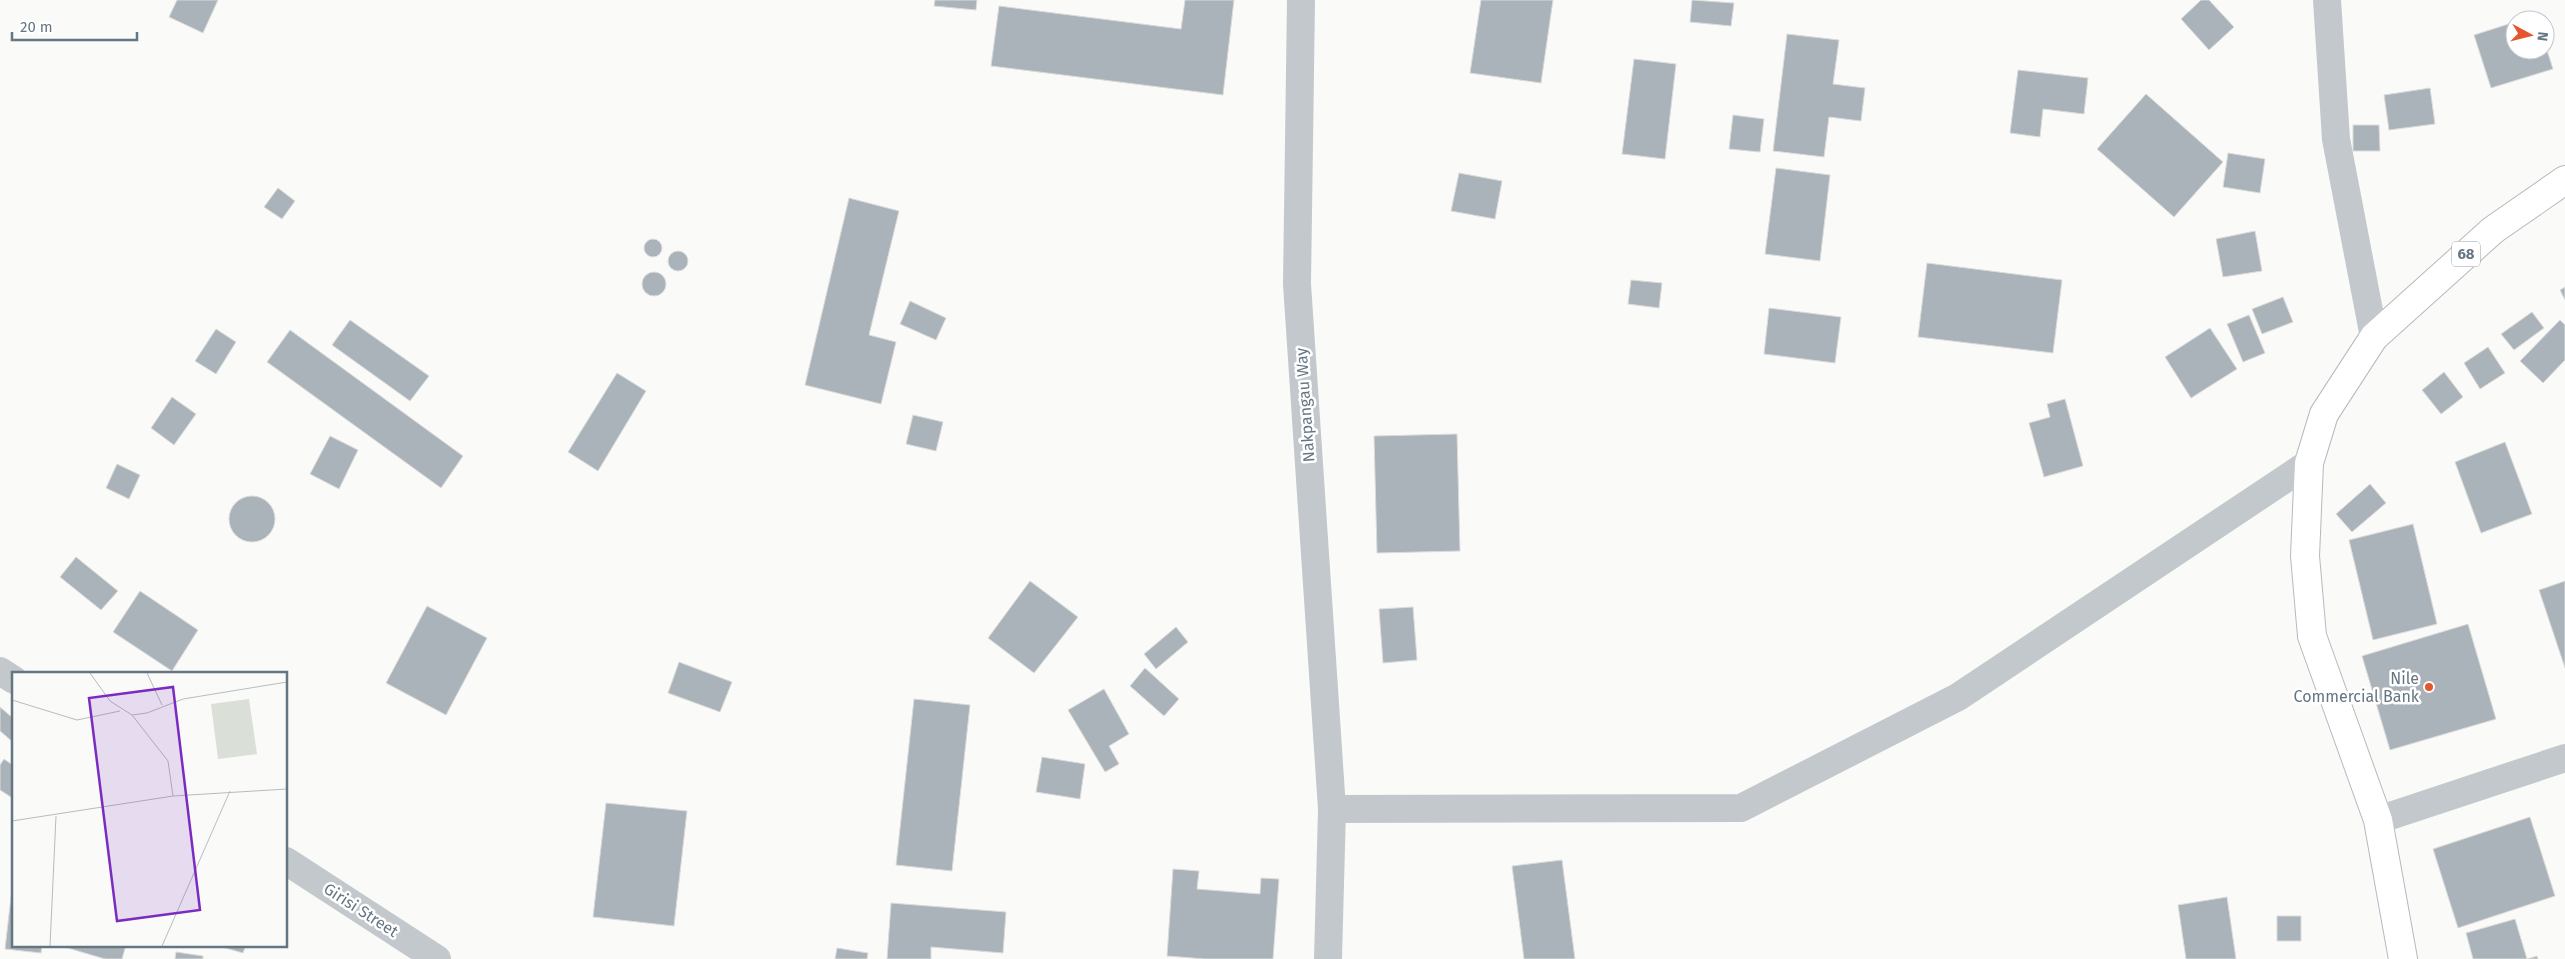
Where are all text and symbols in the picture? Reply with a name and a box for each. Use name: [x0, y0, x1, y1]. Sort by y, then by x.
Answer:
scale bar: [12, 10, 138, 42]
north arrow: [2505, 10, 2555, 60]
text: 20 m: [20, 18, 53, 36]
text: N: [2533, 31, 2551, 42]
road number: 68: [2452, 242, 2480, 266]
street label: Nakpangau Way: [1292, 347, 1318, 463]
place label: Nile Commercial Bank: [2294, 669, 2420, 706]
inset map: [12, 672, 288, 946]
marker: Nile Commercial Bank: [2423, 681, 2435, 693]
street label: Girisi Street: [320, 879, 402, 941]

